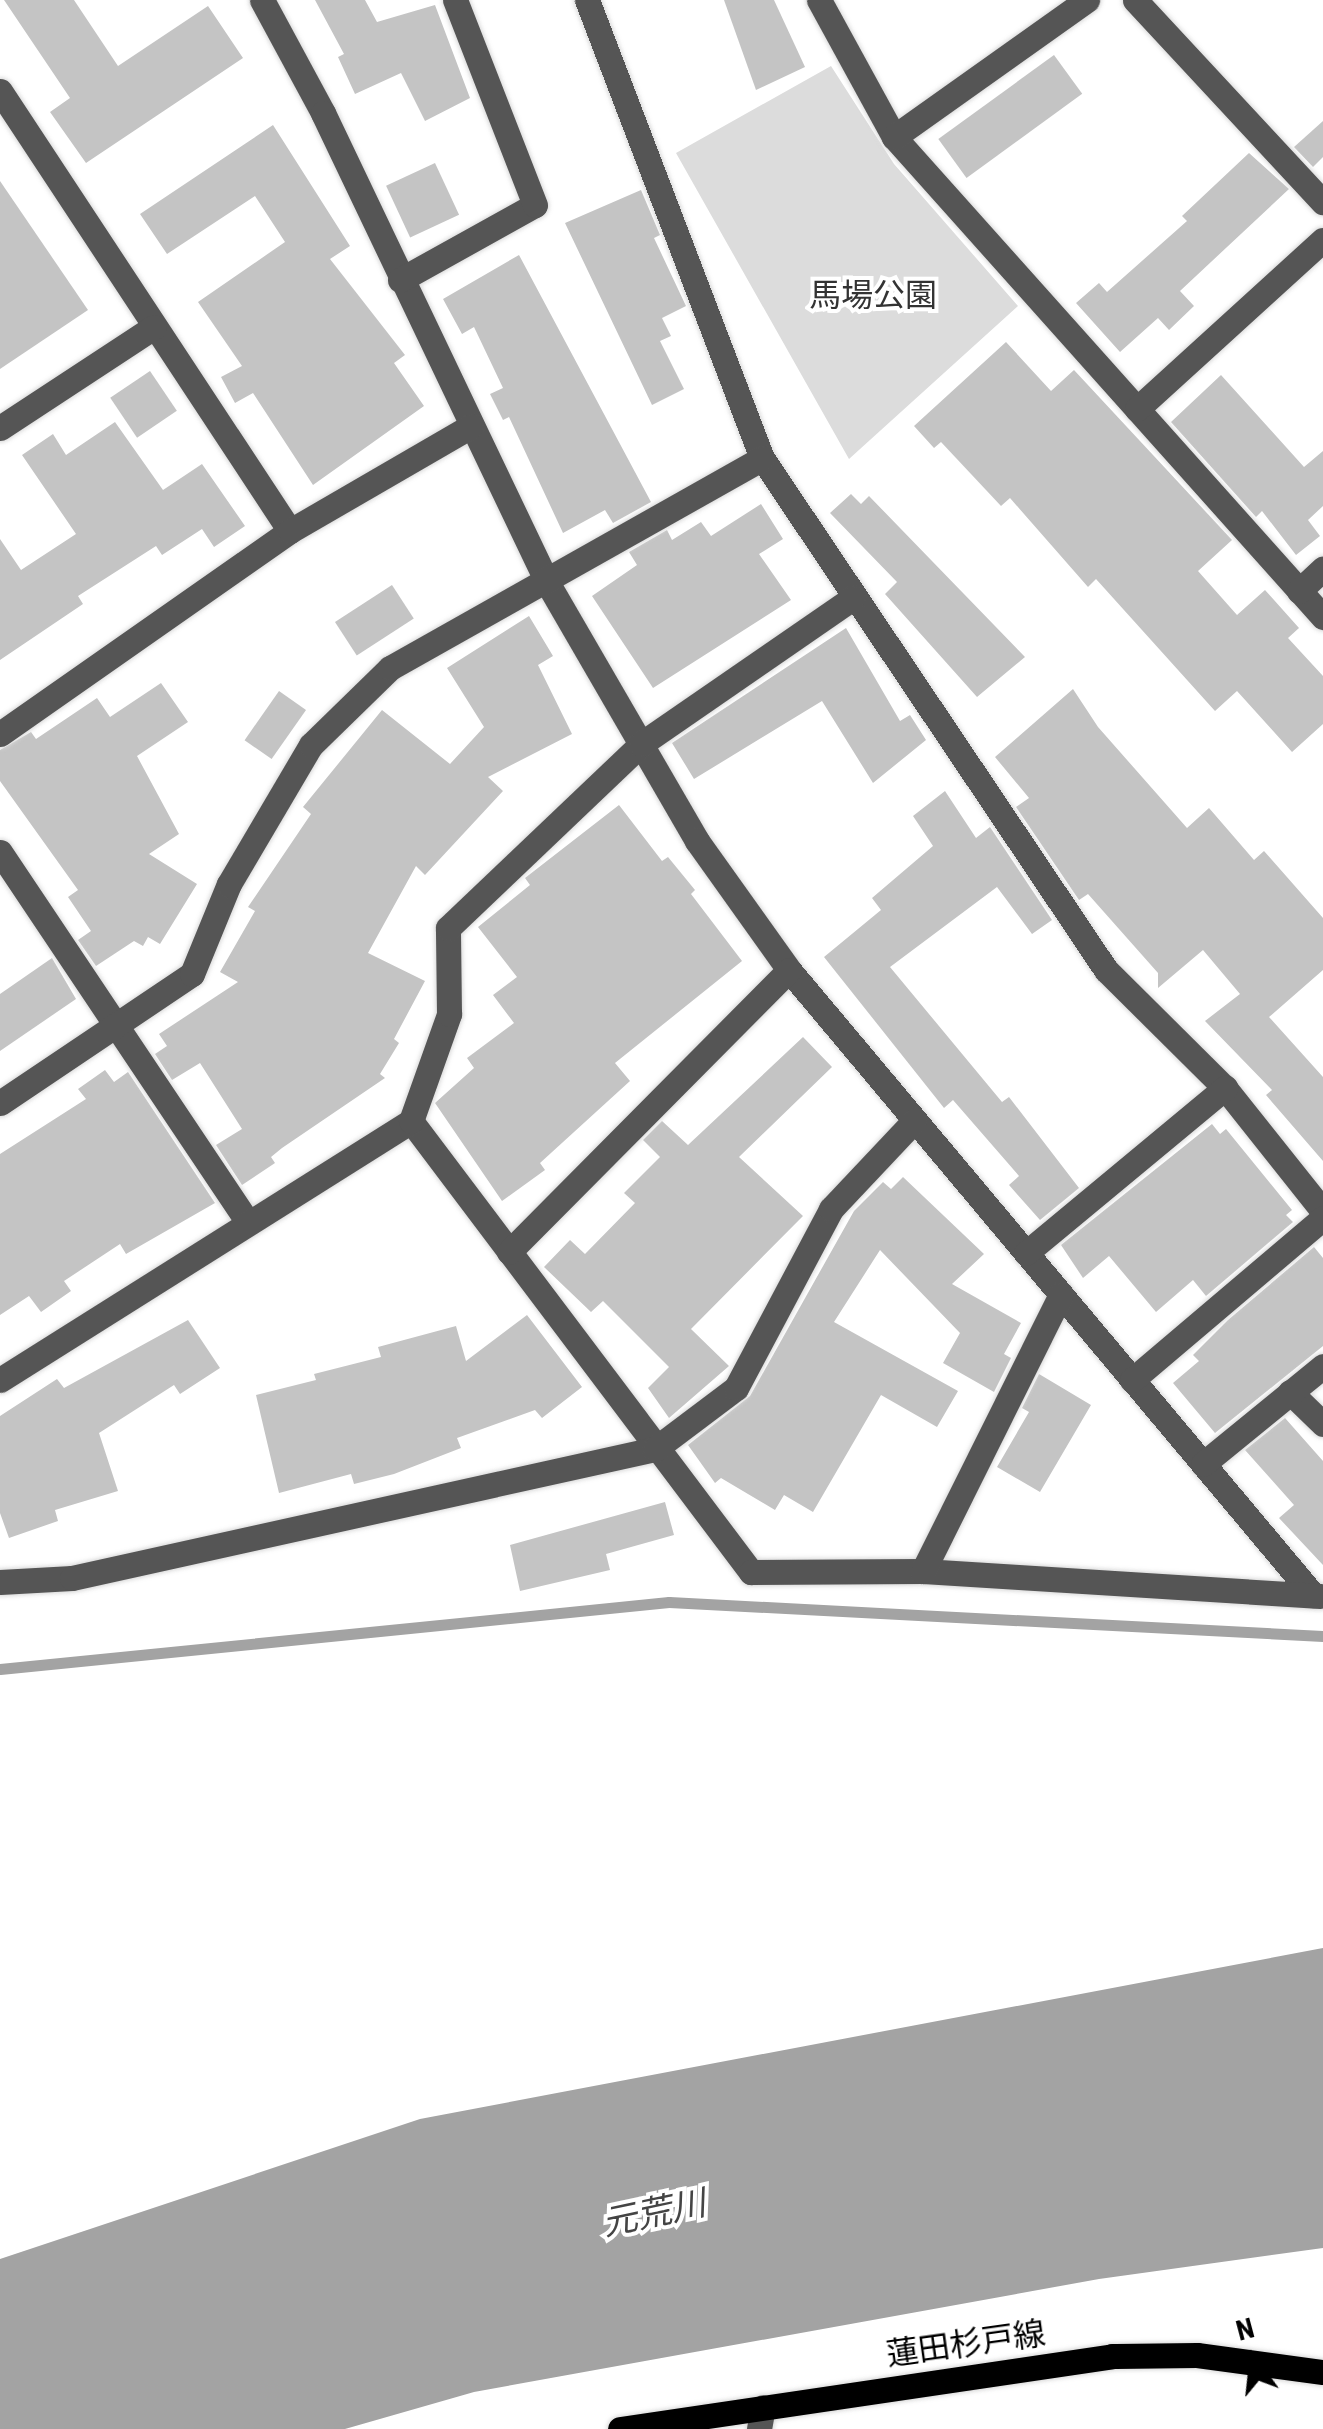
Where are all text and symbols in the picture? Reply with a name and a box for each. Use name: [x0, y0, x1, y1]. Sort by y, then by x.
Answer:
park label: 馬場公園: [809, 276, 937, 314]
water label: 元荒川: [598, 2183, 710, 2245]
north arrow: [1203, 2309, 1303, 2409]
text: N: [1233, 2311, 1258, 2348]
street label: 蓮田杉戸線: [884, 2314, 1048, 2374]

